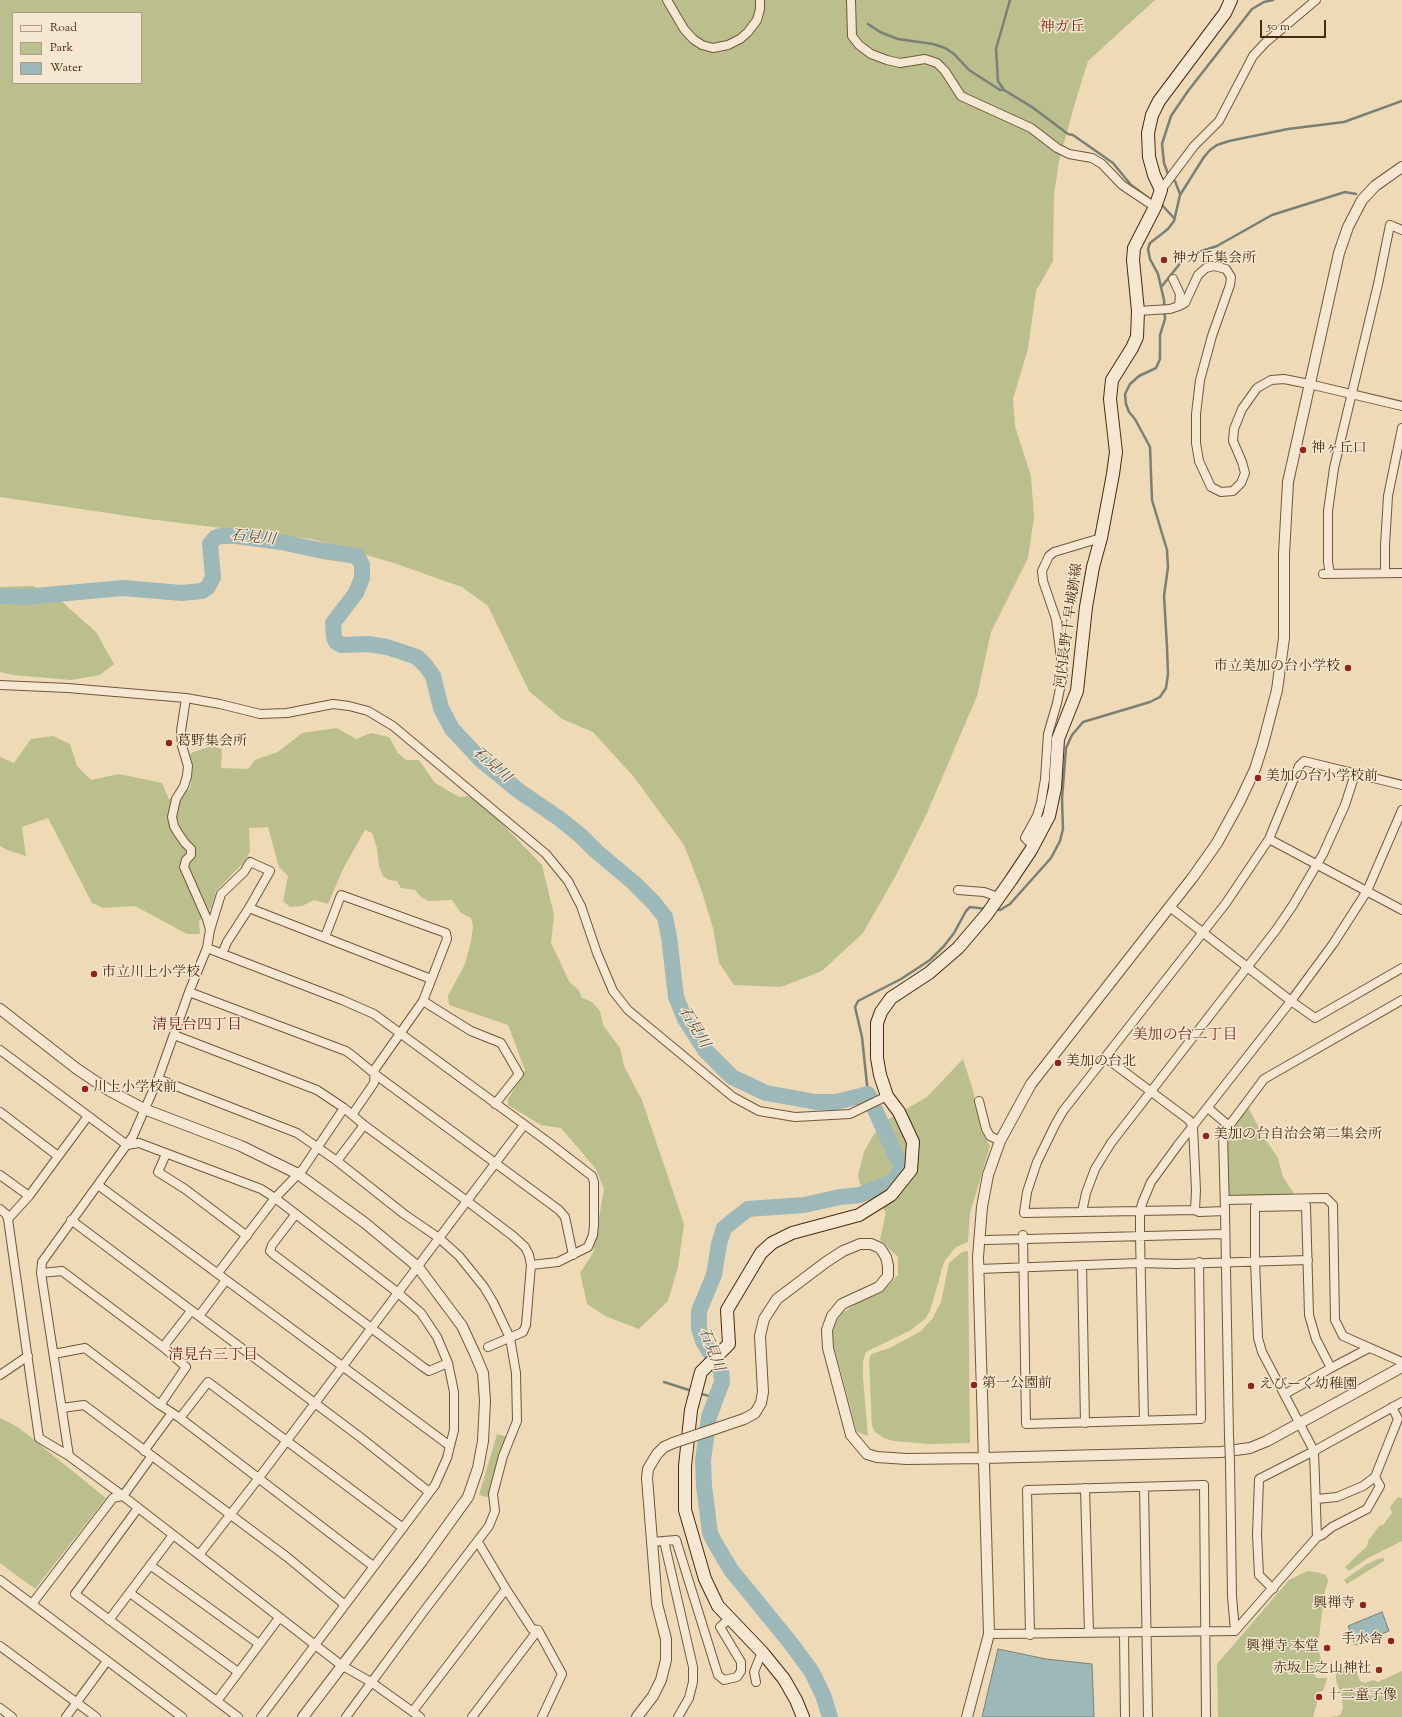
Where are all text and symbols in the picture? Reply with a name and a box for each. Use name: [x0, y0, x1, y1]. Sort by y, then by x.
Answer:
legend: [12, 12, 142, 84]
scale bar: [1262, 12, 1328, 38]
text: 50 m: [1267, 18, 1290, 36]
text: Road: [50, 19, 77, 37]
district label: 神ガ丘: [1040, 19, 1084, 37]
text: Park: [50, 39, 73, 57]
text: Water: [50, 59, 82, 77]
place label: 神ガ丘集会所: [1172, 252, 1256, 268]
marker: 神ガ丘集会所: [1159, 255, 1169, 265]
place label: 神ヶ丘口: [1311, 442, 1367, 458]
marker: 神ヶ丘口: [1298, 445, 1308, 455]
water label: 石見川: [230, 528, 276, 550]
street label: 河内長野千早城跡線: [1053, 562, 1087, 690]
place label: 市立美加の台小学校: [1214, 660, 1340, 676]
marker: 市立美加の台小学校: [1343, 663, 1353, 673]
place label: 葛野集会所: [177, 735, 247, 751]
marker: 葛野集会所: [164, 738, 174, 748]
water label: 石見川: [468, 744, 514, 788]
place label: 美加の台小学校前: [1266, 770, 1378, 786]
marker: 美加の台小学校前: [1253, 773, 1263, 783]
place label: 市立川上小学校: [102, 966, 200, 982]
marker: 市立川上小学校: [89, 969, 99, 979]
water label: 石見川: [674, 1004, 712, 1052]
district label: 清見台四丁目: [152, 1017, 242, 1035]
district label: 美加の台二丁目: [1133, 1027, 1237, 1045]
place label: 美加の台北: [1066, 1055, 1136, 1071]
marker: 美加の台北: [1053, 1058, 1063, 1068]
place label: 川上小学校前: [93, 1081, 177, 1097]
marker: 川上小学校前: [80, 1084, 90, 1094]
place label: 美加の台自治会第二集会所: [1214, 1128, 1382, 1144]
marker: 美加の台自治会第二集会所: [1201, 1131, 1211, 1141]
water label: 石見川: [693, 1326, 727, 1374]
district label: 清見台三丁目: [168, 1347, 258, 1365]
place label: 第一公園前: [982, 1377, 1052, 1393]
place label: えぴーく幼稚園: [1259, 1378, 1357, 1394]
marker: 第一公園前: [969, 1380, 979, 1390]
marker: えぴーく幼稚園: [1246, 1381, 1256, 1391]
place label: 興禅寺: [1313, 1597, 1355, 1613]
marker: 興禅寺: [1358, 1600, 1368, 1610]
place label: 手水舎: [1341, 1633, 1383, 1649]
marker: 手水舎: [1386, 1636, 1396, 1646]
place label: 興禅寺 本堂: [1246, 1640, 1319, 1656]
marker: 興禅寺 本堂: [1322, 1643, 1332, 1653]
place label: 赤坂上之山神社: [1273, 1662, 1371, 1678]
marker: 赤坂上之山神社: [1374, 1665, 1384, 1675]
place label: 十二童子像: [1327, 1689, 1397, 1705]
marker: 十二童子像: [1314, 1692, 1324, 1702]

